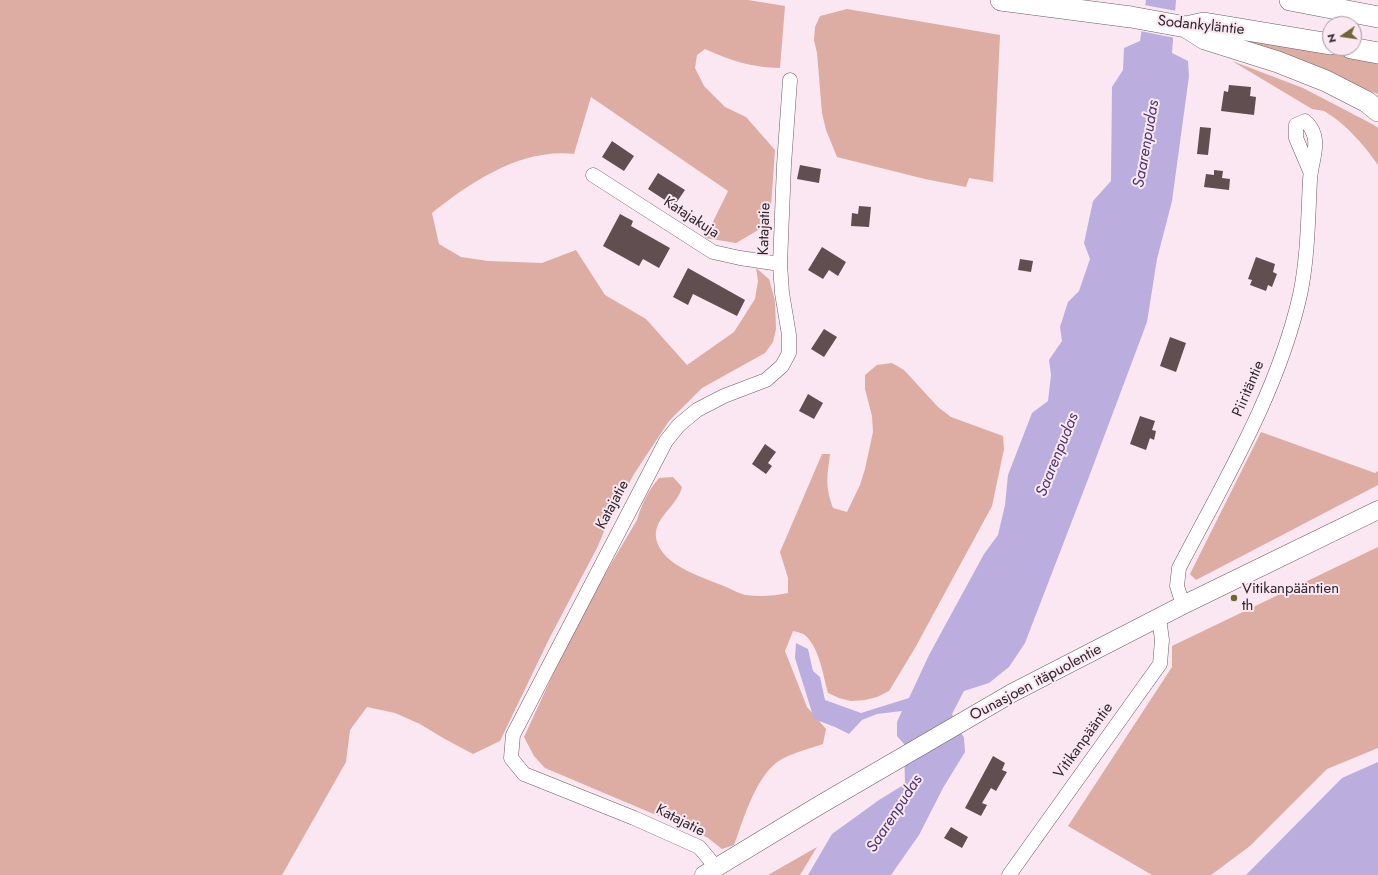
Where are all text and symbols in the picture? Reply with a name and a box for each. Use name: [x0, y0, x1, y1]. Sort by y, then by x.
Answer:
street label: Sodankyläntie: [1157, 12, 1245, 40]
north arrow: [1322, 16, 1362, 56]
text: N: [1323, 32, 1340, 45]
water label: Saarenpudas: [1130, 99, 1164, 189]
street label: Katajakuja: [660, 193, 722, 243]
street label: Katajatie: [755, 202, 775, 256]
street label: Piiritäntie: [1229, 358, 1269, 420]
water label: Saarenpudas: [1033, 410, 1083, 500]
street label: Katajatie: [593, 478, 633, 532]
place label: Vitikanpääntien th: [1242, 580, 1339, 615]
marker: Vitikanpääntien th: [1229, 593, 1239, 603]
street label: Ounasjoen itäpuolentie: [967, 641, 1105, 725]
street label: Vitikanpääntie: [1051, 700, 1117, 782]
water label: Saarenpudas: [863, 772, 927, 856]
street label: Katajatie: [652, 801, 708, 841]

